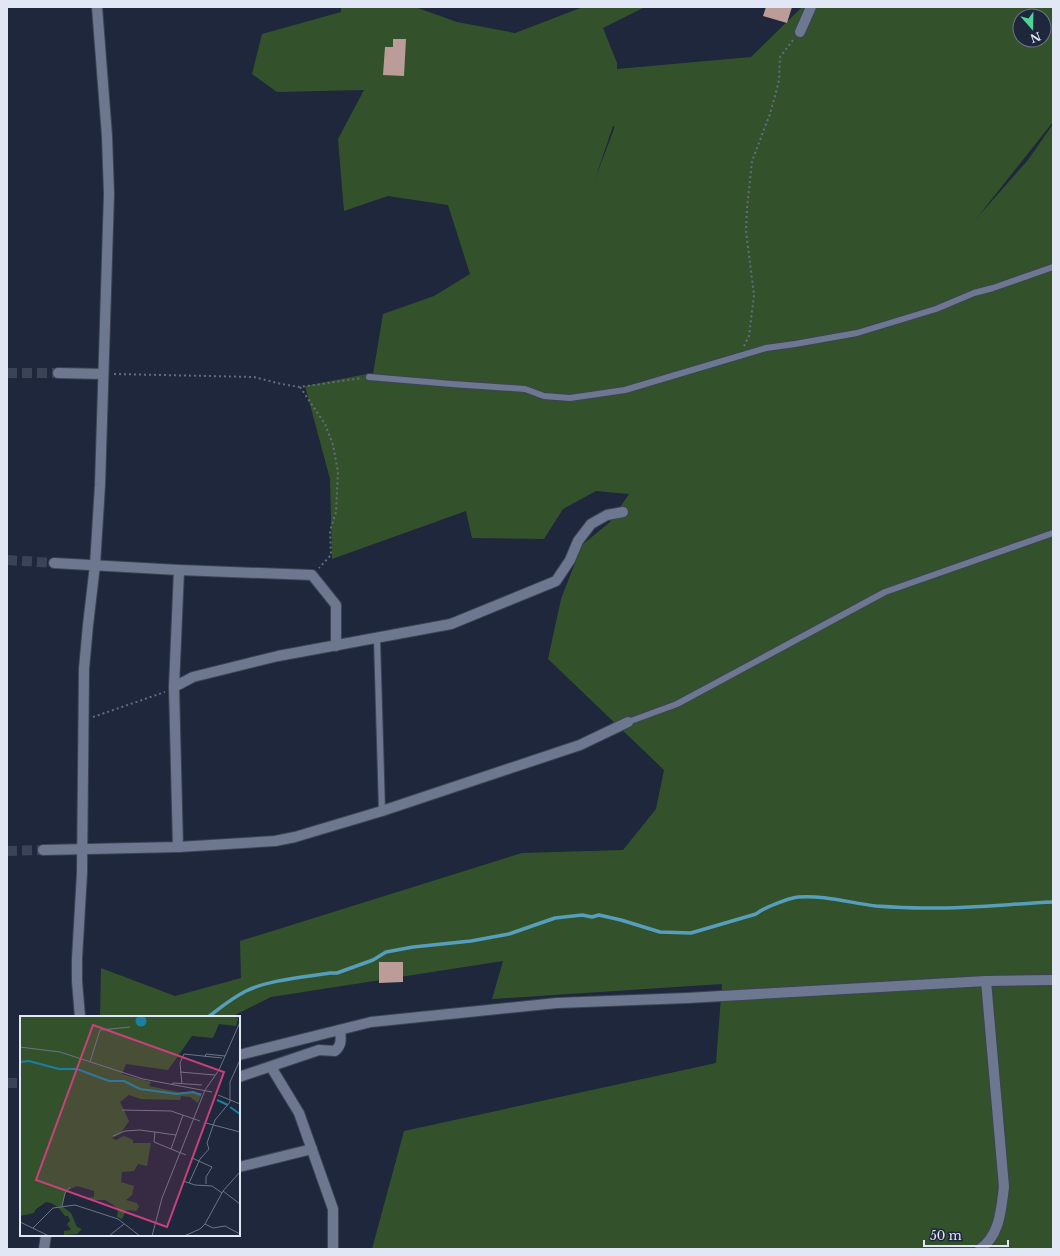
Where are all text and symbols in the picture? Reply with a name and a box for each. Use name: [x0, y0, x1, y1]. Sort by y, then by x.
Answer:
north arrow: [1012, 8, 1052, 48]
text: N: [1028, 29, 1043, 46]
inset map: [20, 1016, 240, 1236]
scale bar: [924, 1222, 1008, 1248]
text: 50 m: [930, 1228, 962, 1243]

